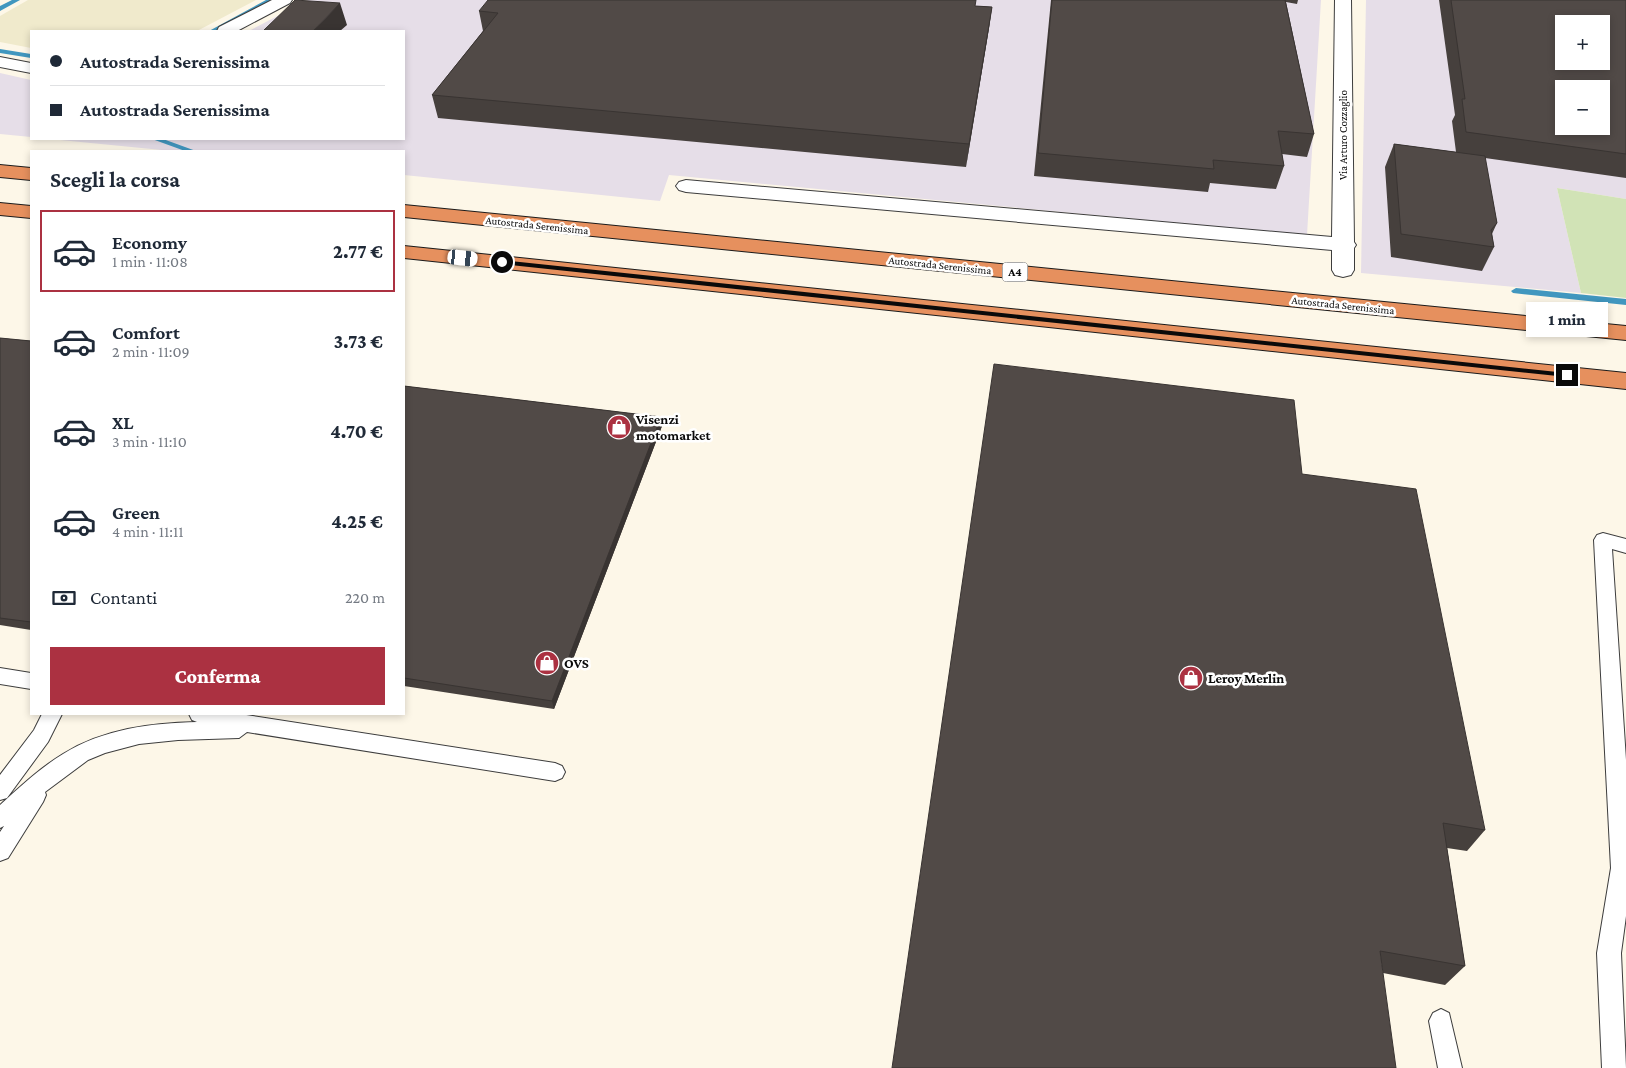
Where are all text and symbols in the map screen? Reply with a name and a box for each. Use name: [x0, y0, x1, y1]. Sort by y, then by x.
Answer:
map controls: [1555, 15, 1610, 135]
button: +: [1555, 15, 1610, 70]
text: Autostrada Serenissima: [80, 51, 270, 72]
button: −: [1555, 80, 1610, 135]
street label: Via Arturo Cozzaglio: [1337, 90, 1350, 180]
text: Autostrada Serenissima: [80, 99, 270, 120]
text: Scegli la corsa: [50, 167, 180, 192]
street label: Autostrada Serenissima: [485, 214, 589, 236]
icon: car: [52, 229, 97, 274]
text: Economy: [112, 232, 187, 253]
text: 2.77 €: [333, 241, 383, 262]
car: [447, 249, 478, 267]
route start: [491, 251, 513, 273]
text: 1 min · 11:08: [112, 253, 188, 270]
street label: Autostrada Serenissima: [888, 254, 992, 276]
road number: A4: [1002, 262, 1028, 282]
street label: Autostrada Serenissima: [1291, 294, 1395, 316]
callout: 1 min: [1526, 302, 1608, 338]
text: 1 min: [1548, 311, 1586, 328]
icon: car: [52, 319, 97, 364]
text: Comfort: [112, 322, 180, 343]
text: 3.73 €: [334, 331, 383, 352]
text: 2 min · 11:09: [112, 343, 190, 360]
route end: [1556, 364, 1578, 386]
icon: car: [52, 409, 97, 454]
place label: Visenzi motomarket: [635, 411, 711, 443]
text: XL: [112, 412, 134, 433]
shop icon: Visenzi motomarket: [606, 414, 632, 440]
text: 4.70 €: [330, 421, 383, 442]
text: 3 min · 11:10: [112, 433, 187, 450]
icon: car: [52, 499, 97, 544]
text: Green: [112, 502, 160, 523]
text: 4.25 €: [331, 511, 383, 532]
text: 4 min · 11:11: [112, 523, 184, 540]
icon: cash: [50, 584, 78, 612]
text: Contanti: [90, 587, 157, 608]
text: 220 m: [345, 589, 385, 606]
button: Conferma: [50, 647, 385, 705]
shop icon: OVS: [534, 650, 560, 676]
place label: OVS: [564, 655, 589, 671]
shop icon: Leroy Merlin: [1178, 665, 1204, 691]
place label: Leroy Merlin: [1208, 670, 1284, 686]

